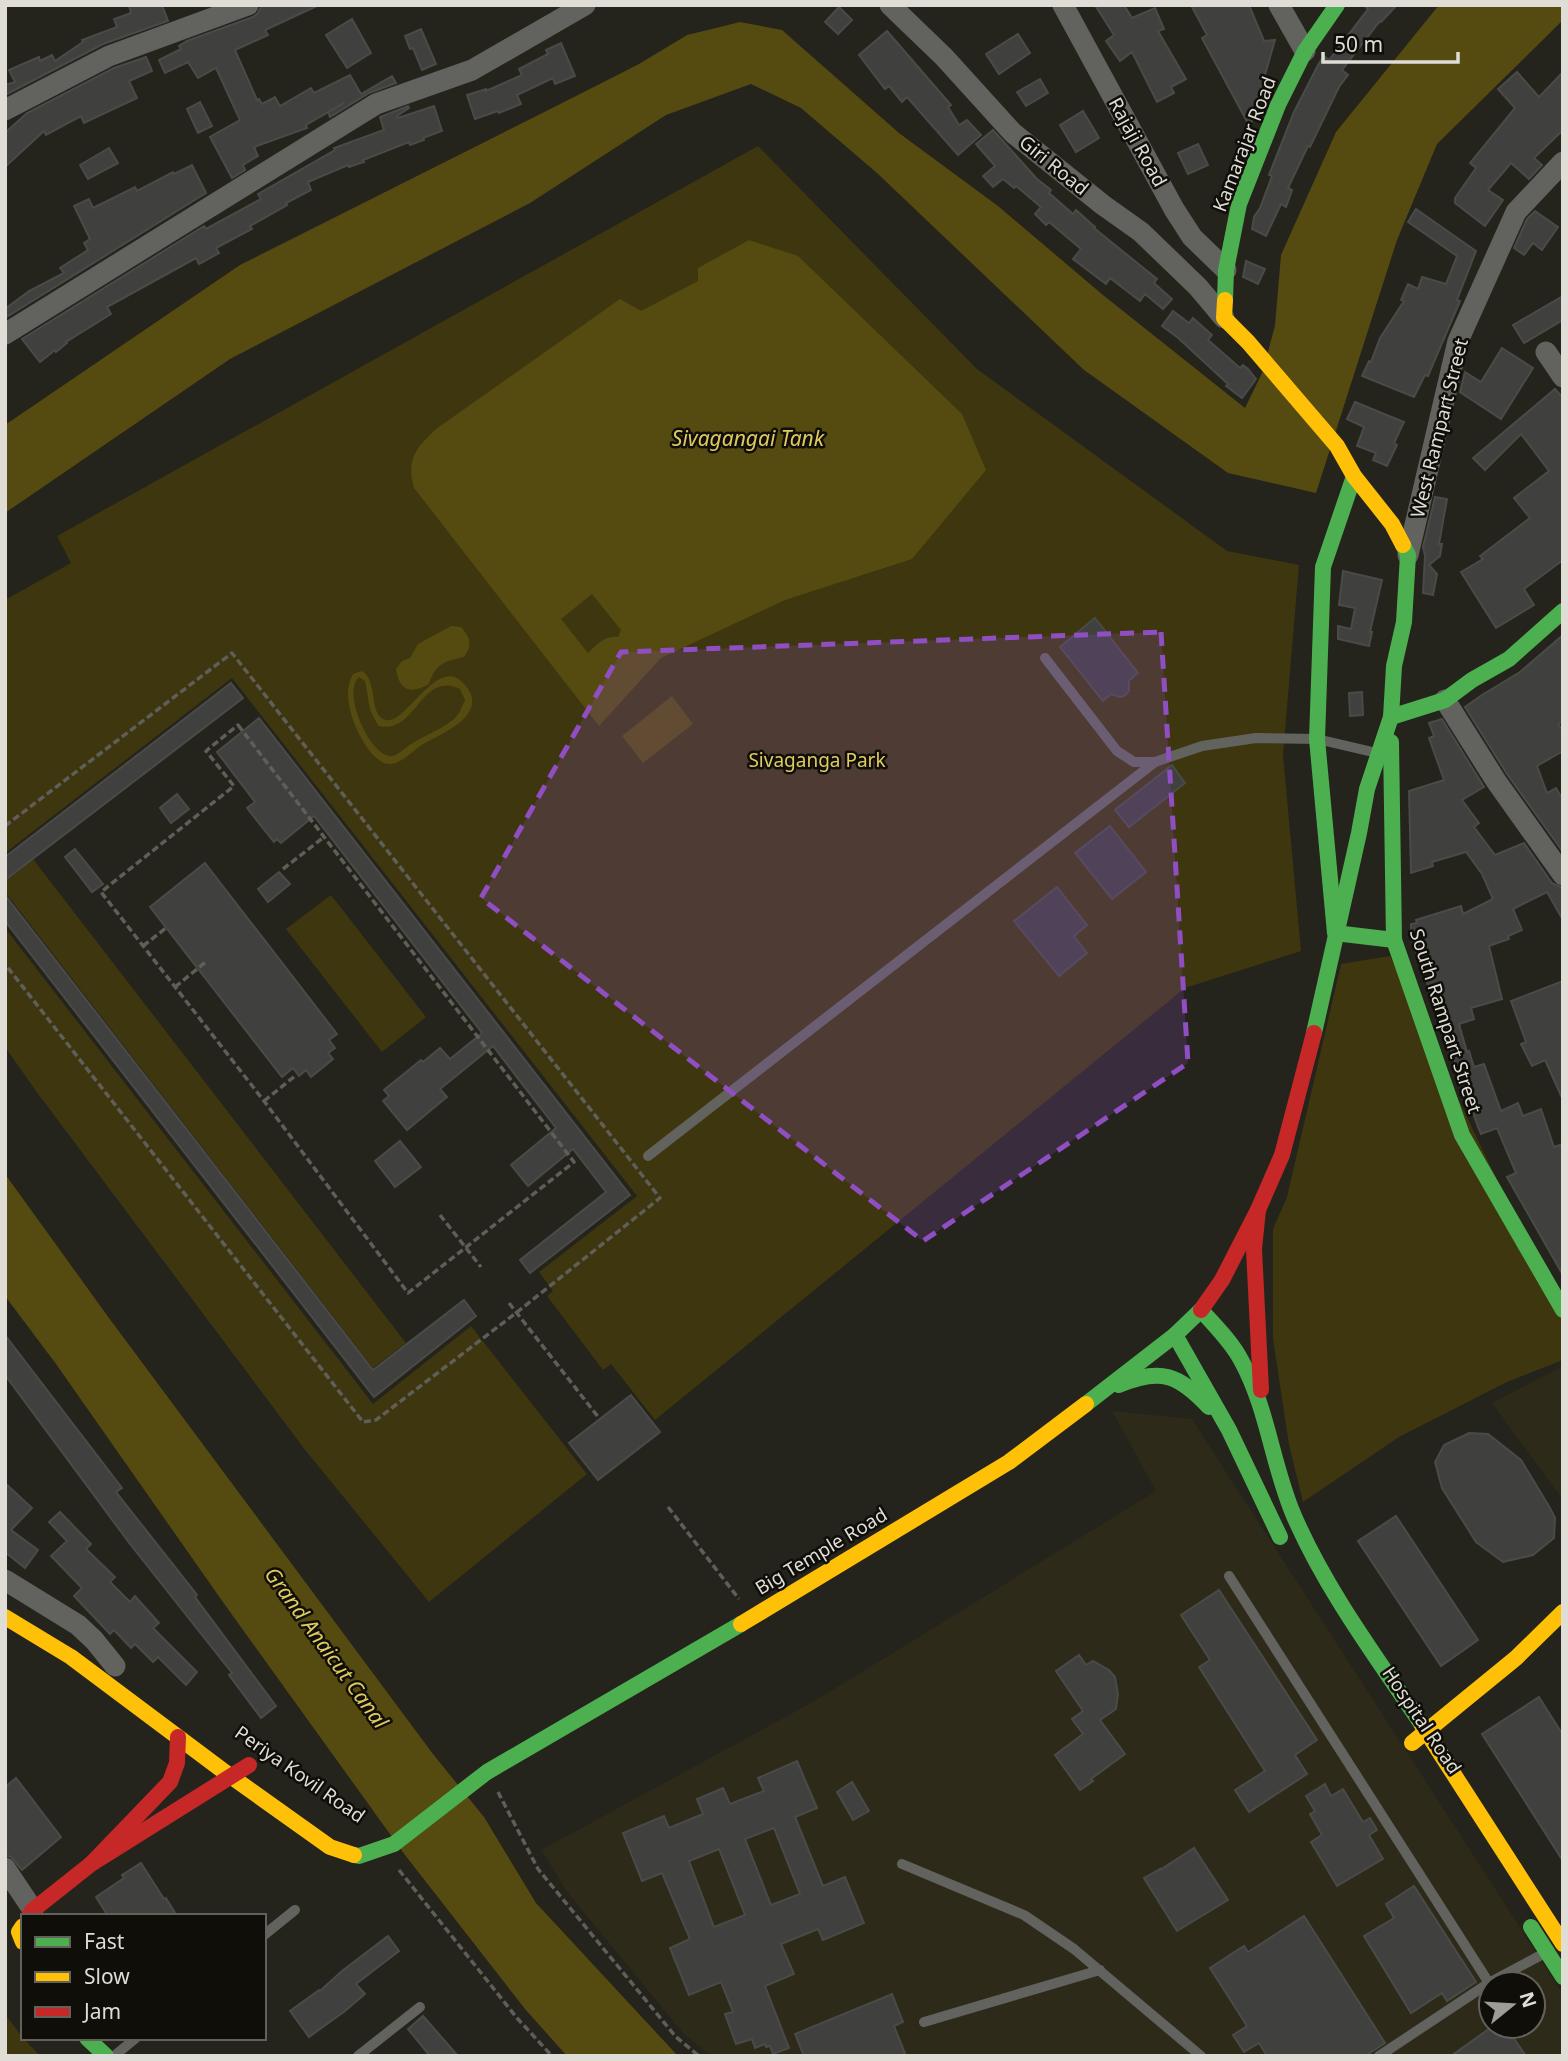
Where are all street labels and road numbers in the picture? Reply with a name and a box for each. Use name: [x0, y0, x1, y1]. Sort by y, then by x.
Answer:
street label: Kamarajar Road: [1206, 73, 1282, 215]
street label: Rajaji Road: [1103, 93, 1173, 191]
street label: Giri Road: [1014, 129, 1094, 201]
street label: West Rampart Street: [1404, 335, 1474, 521]
street label: South Rampart Street: [1404, 925, 1488, 1117]
street label: Big Temple Road: [750, 1501, 892, 1601]
street label: Hospital Road: [1376, 1661, 1468, 1779]
street label: Periya Kovil Road: [230, 1719, 370, 1829]

